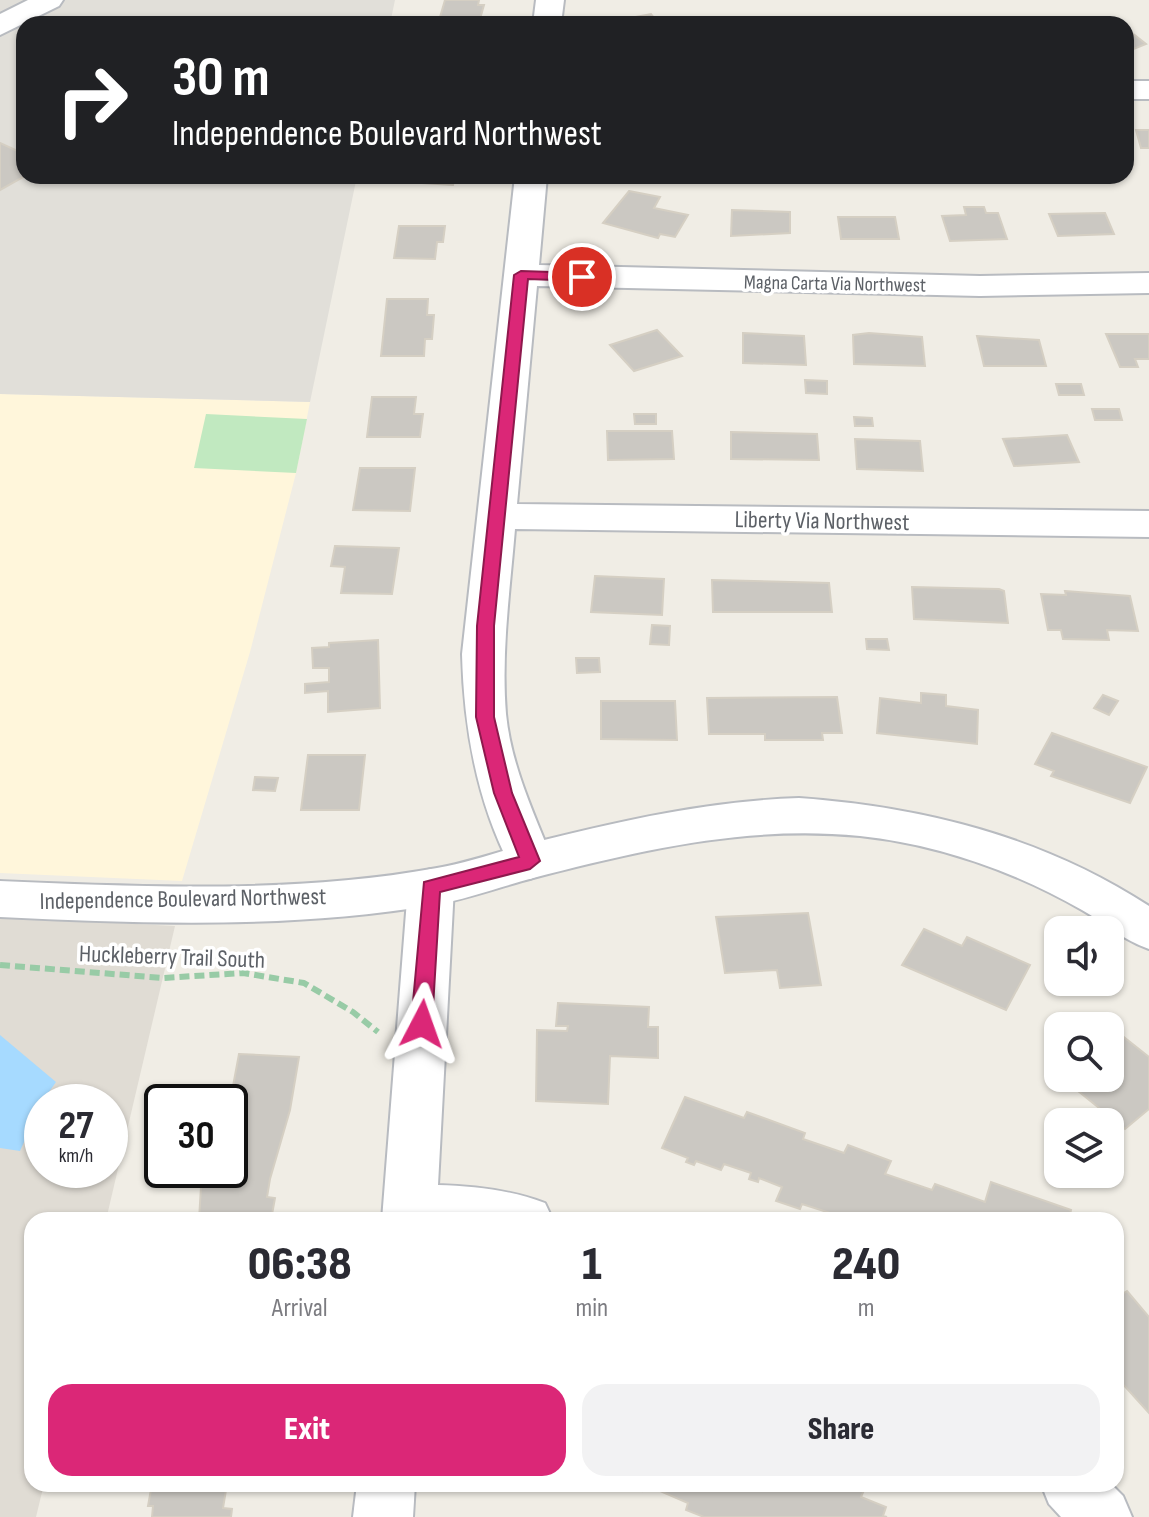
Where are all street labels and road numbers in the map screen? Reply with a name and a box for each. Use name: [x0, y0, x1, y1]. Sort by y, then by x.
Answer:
street label: Magna Carta Via Northwest: [744, 270, 926, 298]
street label: Liberty Via Northwest: [734, 505, 910, 537]
street label: Independence Boulevard Northwest: [39, 882, 327, 916]
street label: Huckleberry Trail South: [79, 939, 265, 975]

